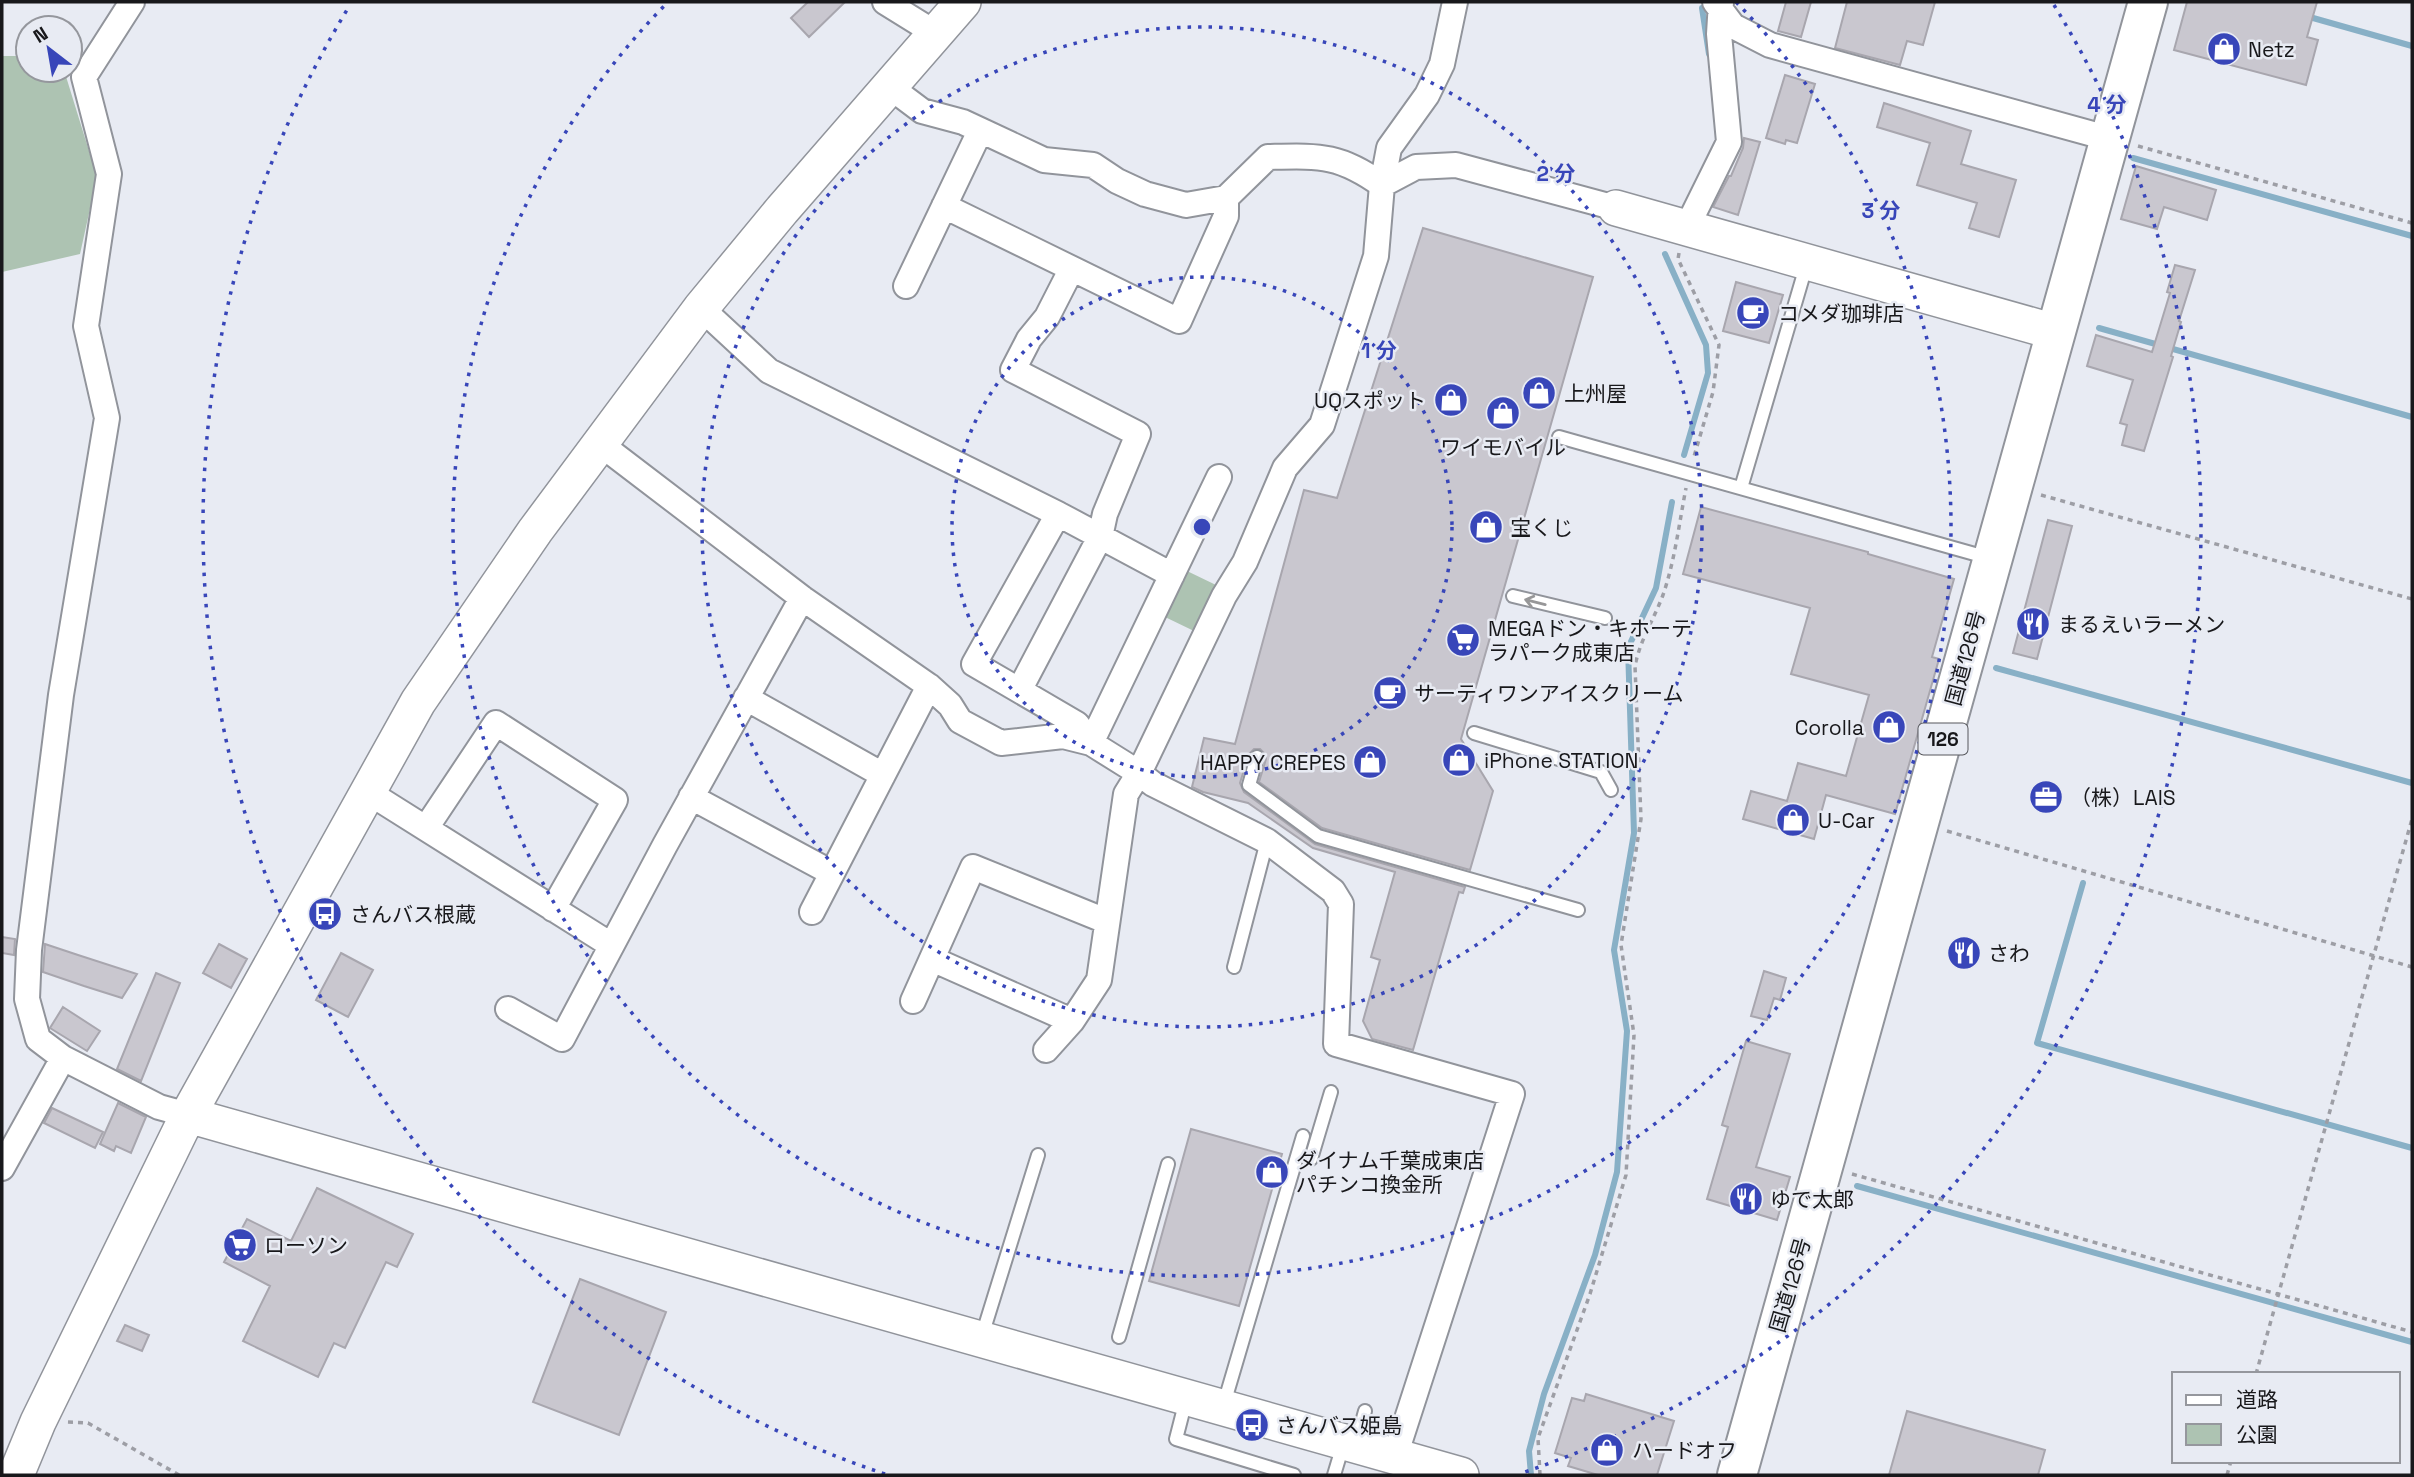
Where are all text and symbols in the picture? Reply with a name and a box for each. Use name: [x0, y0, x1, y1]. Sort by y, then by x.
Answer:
north arrow: [14, 14, 84, 84]
text: N: [29, 21, 52, 49]
shop icon: Netz: [2205, 30, 2243, 68]
place label: Netz: [2248, 36, 2295, 63]
text: 4 分: [2087, 91, 2127, 118]
text: 2 分: [1537, 160, 1575, 187]
text: 3 分: [1861, 197, 1901, 224]
cafe icon: コメダ珈琲店: [1734, 294, 1772, 332]
place label: コメダ珈琲店: [1778, 300, 1904, 327]
text: 1 分: [1361, 337, 1397, 364]
shop icon: 上州屋: [1520, 374, 1558, 412]
place label: 上州屋: [1564, 380, 1627, 407]
shop icon: UQスポット: [1432, 381, 1470, 419]
place label: UQスポット: [1314, 387, 1426, 414]
shop icon: ワイモバイル: [1484, 394, 1522, 432]
place label: ワイモバイル: [1440, 434, 1566, 461]
shop icon: 宝くじ: [1467, 508, 1505, 546]
place label: 宝くじ: [1510, 514, 1573, 541]
centre of rings: [1190, 515, 1214, 539]
one-way arrow: [1524, 595, 1547, 608]
restaurant icon: まるえいラーメン: [2014, 605, 2052, 643]
street label: 国道126号: [1939, 608, 1991, 708]
place label: まるえいラーメン: [2058, 611, 2225, 638]
place label: MEGAドン・キホーテ ラパーク成東店: [1488, 615, 1692, 666]
supermarket icon: MEGAドン・キホーテ ラパーク成東店: [1444, 621, 1482, 659]
cafe icon: サーティワンアイスクリーム: [1371, 674, 1409, 712]
place label: サーティワンアイスクリーム: [1414, 680, 1683, 707]
shop icon: Corolla: [1870, 708, 1908, 746]
place label: Corolla: [1795, 714, 1864, 741]
road number: 126: [1918, 724, 1968, 754]
shop icon: iPhone STATION: [1440, 741, 1478, 779]
shop icon: HAPPY CREPES: [1351, 743, 1389, 781]
place label: iPhone STATION: [1484, 747, 1638, 774]
place label: HAPPY CREPES: [1200, 749, 1346, 776]
office icon: （株）LAIS: [2027, 778, 2065, 816]
place label: （株）LAIS: [2070, 784, 2176, 811]
shop icon: U-Car: [1774, 801, 1812, 839]
place label: U-Car: [1818, 807, 1875, 834]
bus stop icon: さんバス根蔵: [306, 895, 344, 933]
place label: さんバス根蔵: [350, 901, 476, 928]
restaurant icon: さわ: [1945, 934, 1983, 972]
place label: さわ: [1988, 940, 2030, 967]
place label: ダイナム千葉成東店 パチンコ換金所: [1296, 1147, 1484, 1198]
shop icon: ダイナム千葉成東店 パチンコ換金所: [1253, 1153, 1291, 1191]
restaurant icon: ゆで太郎: [1727, 1180, 1765, 1218]
place label: ゆで太郎: [1770, 1186, 1854, 1213]
supermarket icon: ローソン: [221, 1226, 259, 1264]
place label: ローソン: [264, 1232, 348, 1259]
street label: 国道126号: [1764, 1235, 1816, 1335]
legend: [2172, 1372, 2400, 1463]
text: 道路: [2236, 1386, 2278, 1413]
bus stop icon: さんバス姫島: [1233, 1406, 1271, 1444]
place label: さんバス姫島: [1276, 1412, 1402, 1439]
text: 公園: [2236, 1421, 2278, 1448]
shop icon: ハードオフ: [1588, 1431, 1626, 1469]
place label: ハードオフ: [1632, 1437, 1737, 1464]

